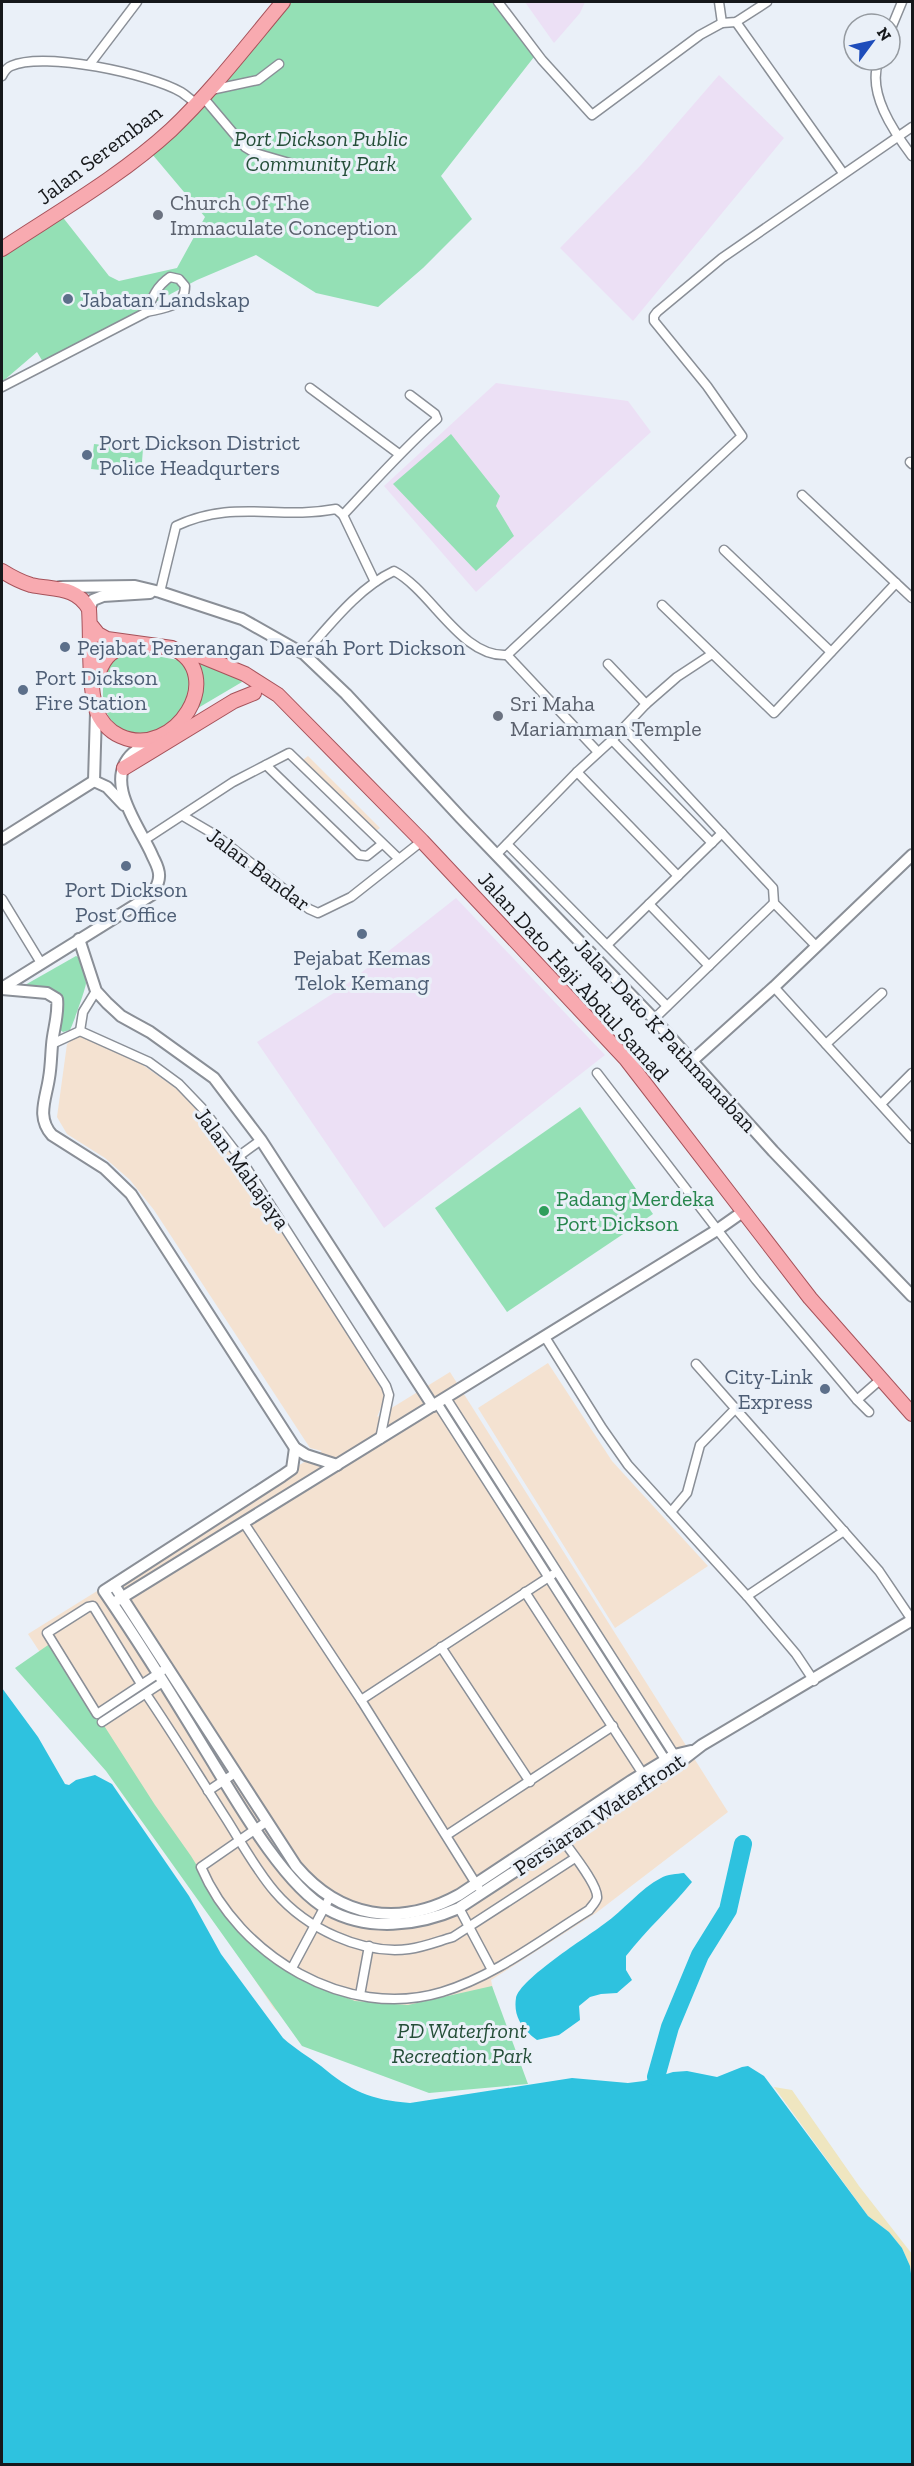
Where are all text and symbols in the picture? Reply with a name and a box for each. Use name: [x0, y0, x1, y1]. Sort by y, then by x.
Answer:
north arrow: [842, 12, 902, 72]
text: N: [873, 24, 895, 44]
street label: Jalan Seremban: [31, 98, 168, 210]
park label: Port Dickson Public Community Park: [234, 125, 408, 177]
place label: Church Of The Immaculate Conception: [170, 189, 397, 241]
marker: Church Of The Immaculate Conception: [151, 208, 165, 222]
place label: Jabatan Landskap: [80, 286, 250, 313]
marker: Jabatan Landskap: [61, 292, 75, 306]
place label: Port Dickson District Police Headqurters: [99, 429, 301, 481]
marker: Port Dickson District Police Headqurters: [80, 448, 94, 462]
place label: Pejabat Penerangan Daerah Port Dickson: [77, 634, 466, 661]
marker: Pejabat Penerangan Daerah Port Dickson: [58, 640, 72, 654]
place label: Port Dickson Fire Station: [35, 664, 158, 716]
marker: Port Dickson Fire Station: [16, 683, 30, 697]
place label: Sri Maha Mariamman Temple: [510, 690, 702, 742]
marker: Sri Maha Mariamman Temple: [491, 709, 505, 723]
street label: Jalan Bandar: [202, 822, 316, 917]
marker: Port Dickson Post Office: [119, 859, 133, 873]
street label: Jalan Dato Haji Abdul Samad: [472, 866, 675, 1087]
place label: Port Dickson Post Office: [65, 876, 188, 928]
marker: Pejabat Kemas Telok Kemang: [355, 927, 369, 941]
street label: Jalan Dato K Pathmanaban: [569, 933, 763, 1138]
place label: Pejabat Kemas Telok Kemang: [293, 944, 431, 996]
street label: Jalan Mahajaya: [189, 1102, 296, 1235]
place label: Padang Merdeka Port Dickson: [556, 1185, 715, 1237]
marker: Padang Merdeka Port Dickson: [537, 1204, 551, 1218]
place label: City-Link Express: [724, 1363, 814, 1415]
marker: City-Link Express: [818, 1382, 832, 1396]
street label: Persiaran Waterfront: [508, 1747, 691, 1882]
park label: PD Waterfront Recreation Park: [392, 2017, 533, 2069]

